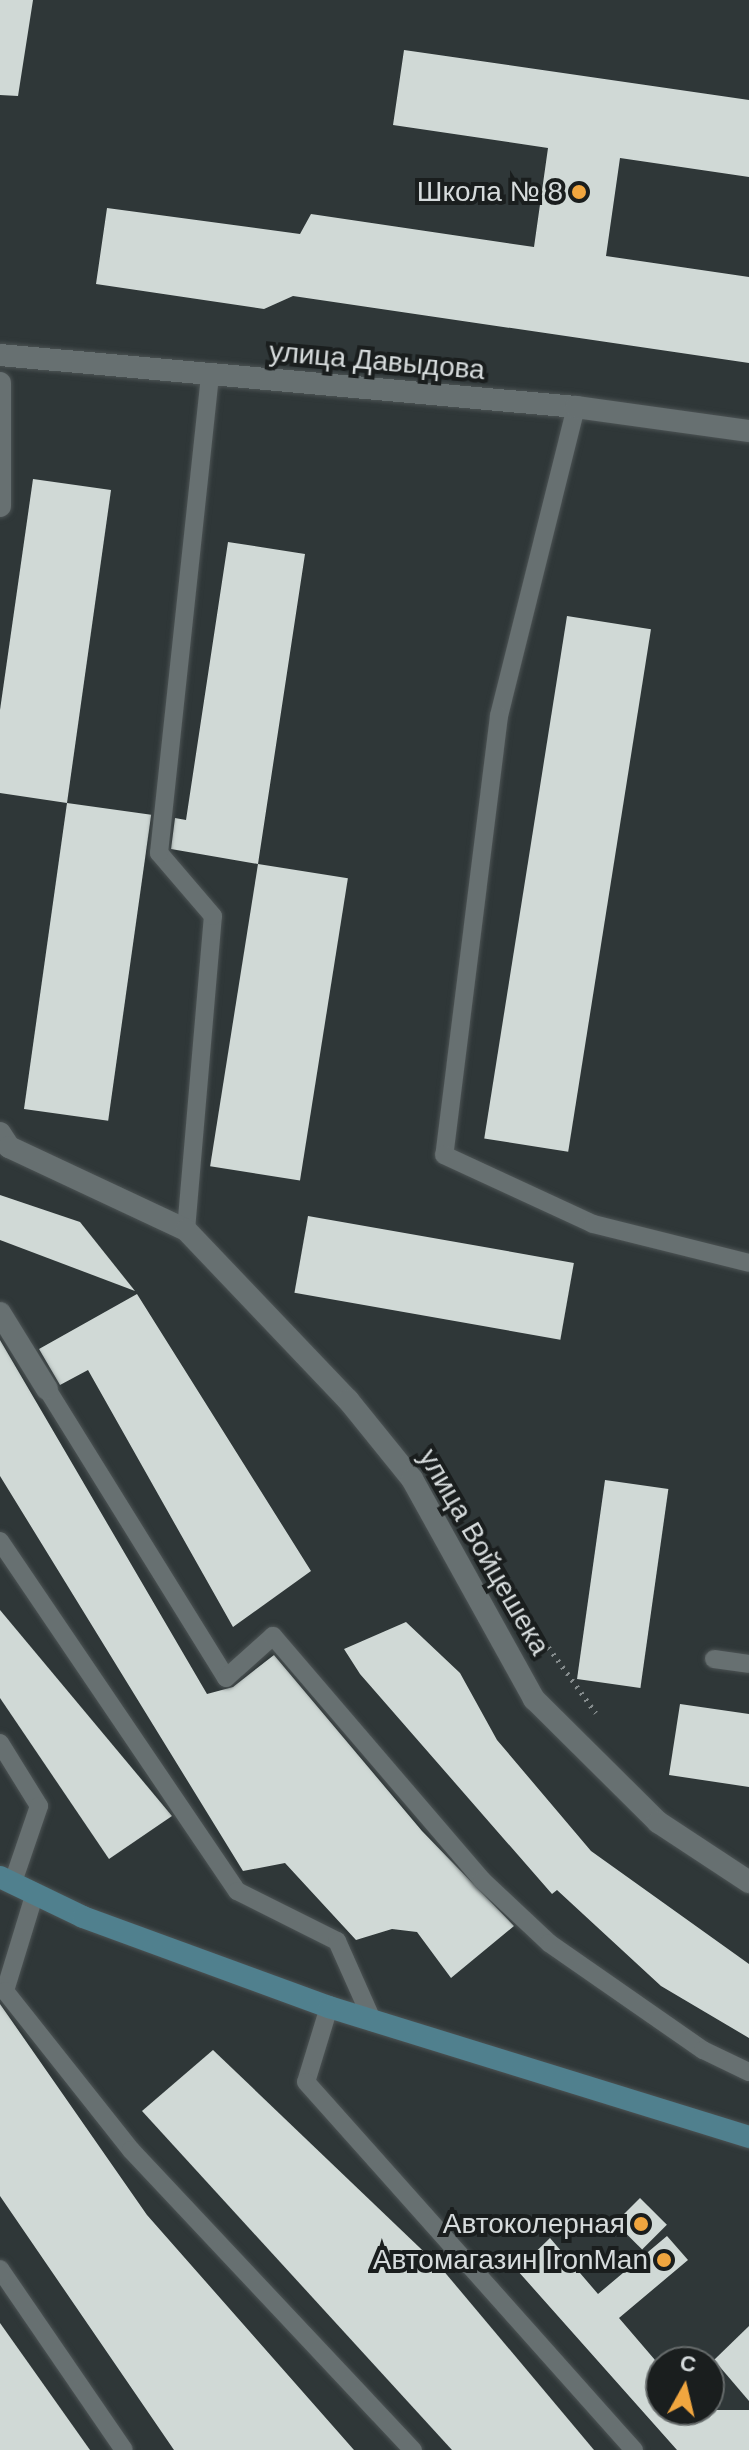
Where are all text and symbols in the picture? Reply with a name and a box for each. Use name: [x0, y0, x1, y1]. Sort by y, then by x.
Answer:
place label: Школа № 8: [417, 175, 563, 209]
marker: Школа № 8: [570, 183, 588, 201]
street label: улица Давыдова: [268, 335, 486, 387]
street label: улица Войцешека: [411, 1443, 557, 1661]
place label: Автоколерная: [443, 2207, 625, 2241]
marker: Автоколерная: [632, 2215, 650, 2233]
place label: Автомагазин IronMan: [373, 2243, 648, 2277]
marker: Автомагазин IronMan: [655, 2251, 673, 2269]
north arrow: [645, 2346, 725, 2426]
text: С: [679, 2350, 698, 2377]

